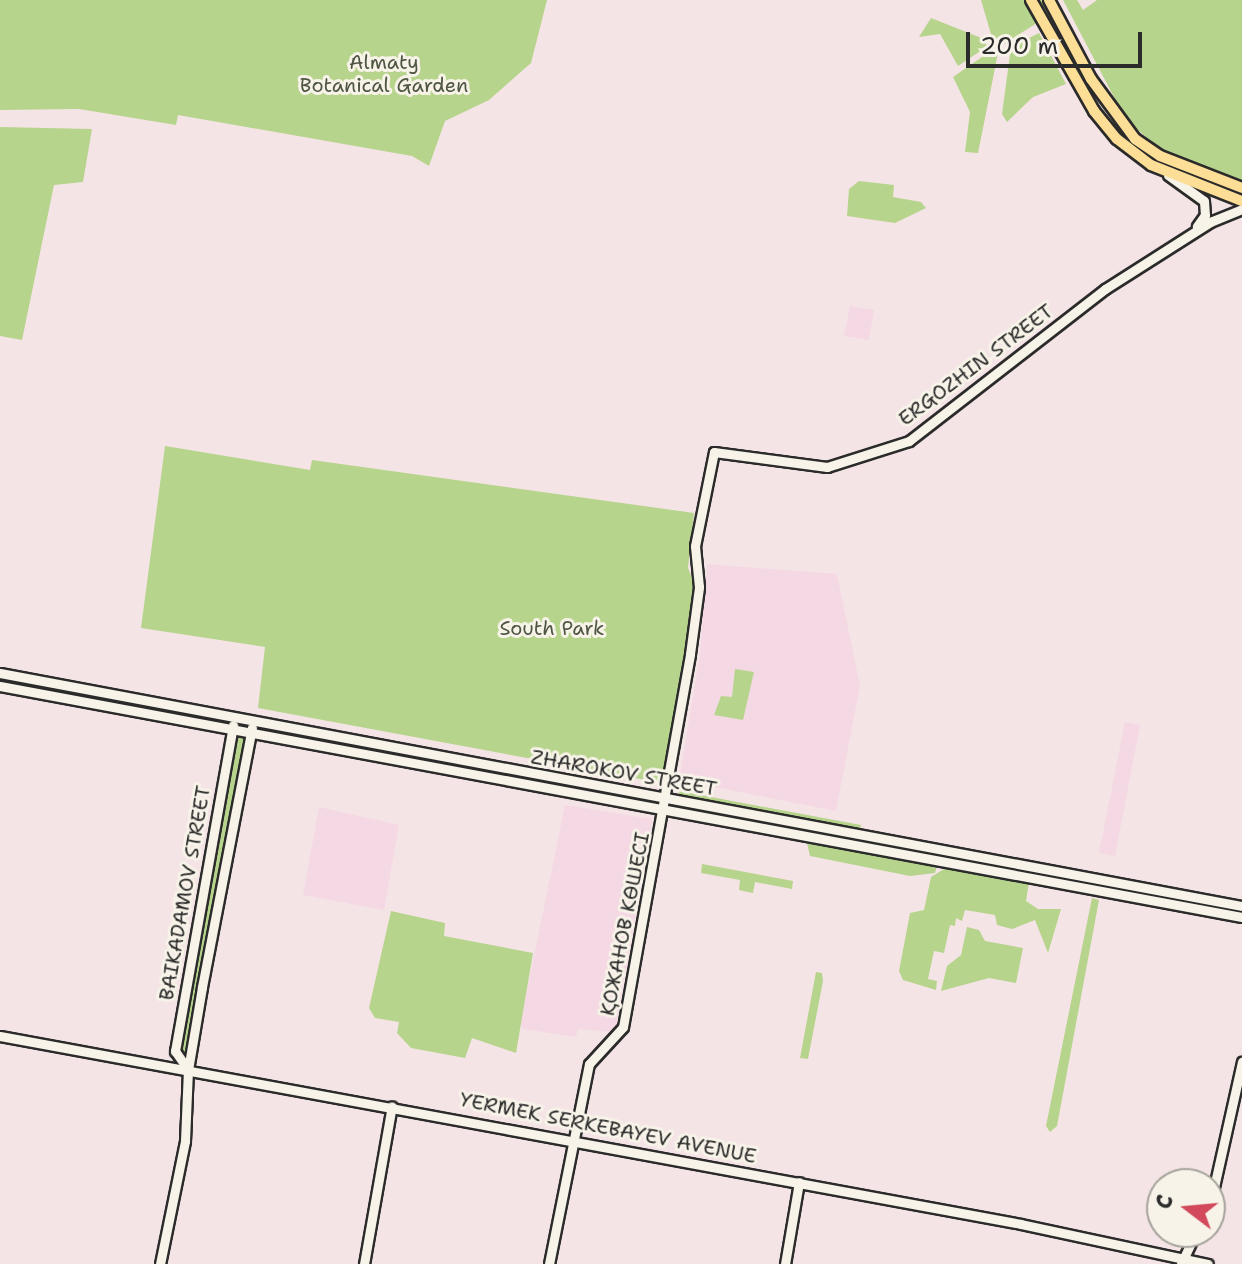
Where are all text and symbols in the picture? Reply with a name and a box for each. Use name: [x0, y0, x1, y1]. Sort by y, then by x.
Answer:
scale bar: [970, 16, 1146, 66]
text: 200 m: [980, 30, 1058, 62]
park label: Almaty Botanical Garden: [300, 51, 468, 98]
street label: ERGOZHIN STREET: [894, 299, 1058, 431]
park label: South Park: [499, 616, 605, 640]
street label: ZHAROKOV STREET: [529, 745, 719, 801]
street label: BAIKADAMOV STREET: [154, 784, 216, 1002]
street label: ҚОЖАНОВ КӨШЕСІ: [595, 830, 655, 1018]
street label: YERMEK SERKEBAYEV AVENUE: [458, 1087, 758, 1169]
north arrow: [1146, 1168, 1226, 1248]
text: С: [1149, 1191, 1180, 1212]

